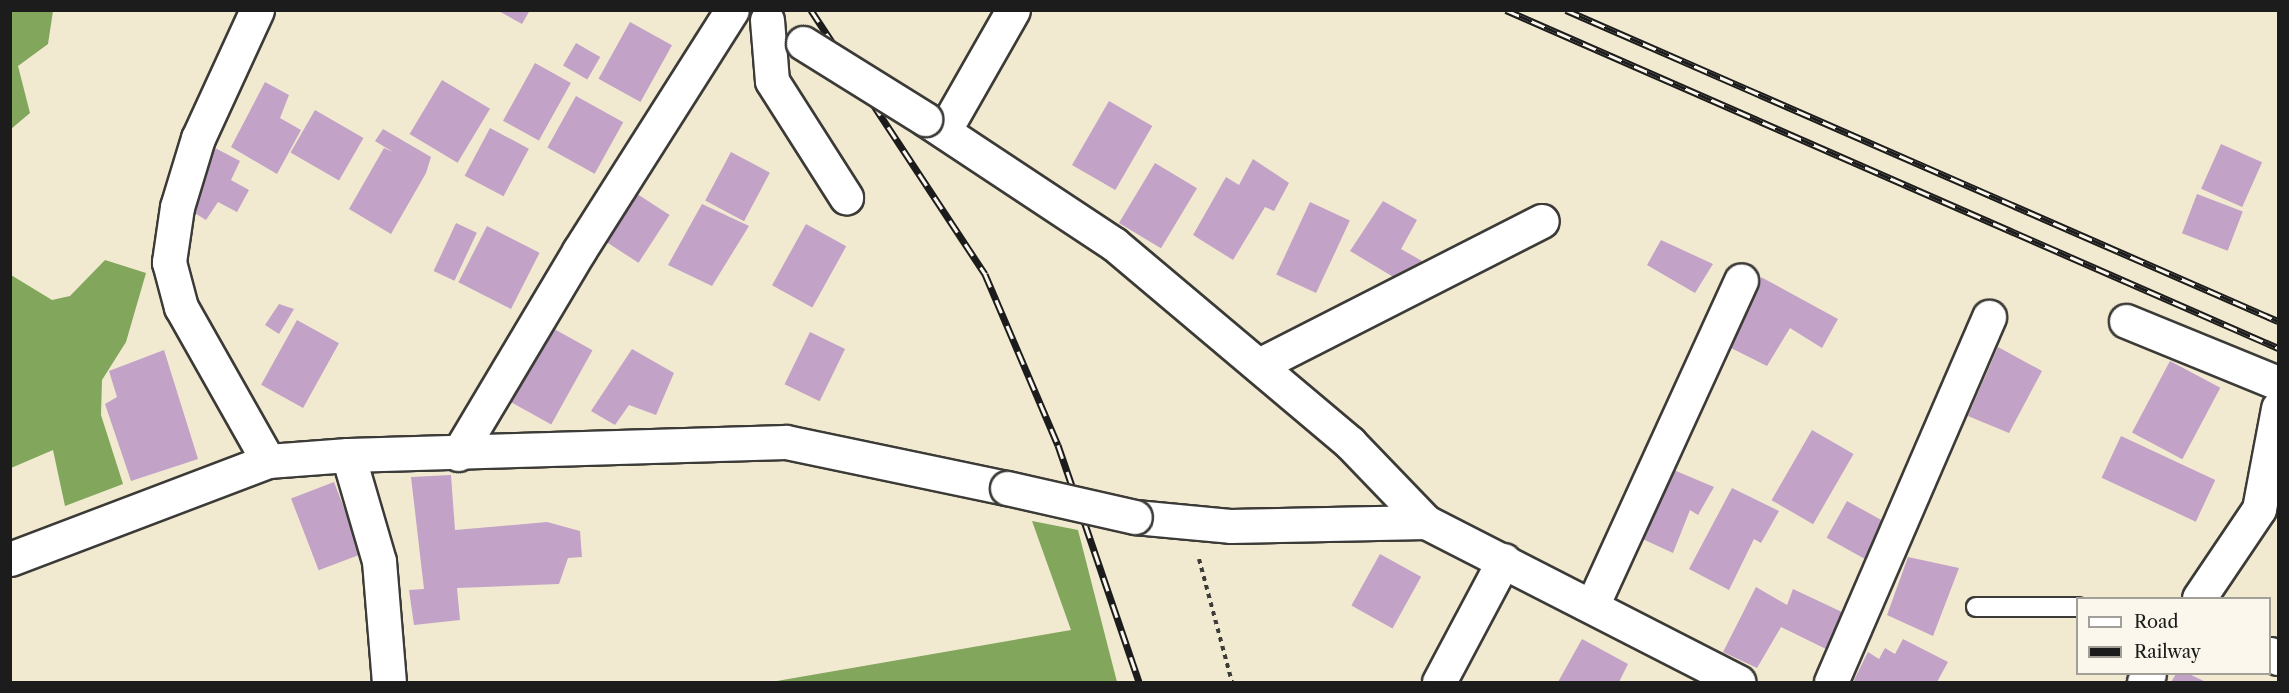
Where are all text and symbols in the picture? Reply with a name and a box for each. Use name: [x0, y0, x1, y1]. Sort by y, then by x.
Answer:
legend: [2076, 597, 2271, 675]
text: Road: [2134, 611, 2179, 633]
text: Railway: [2134, 641, 2201, 663]

